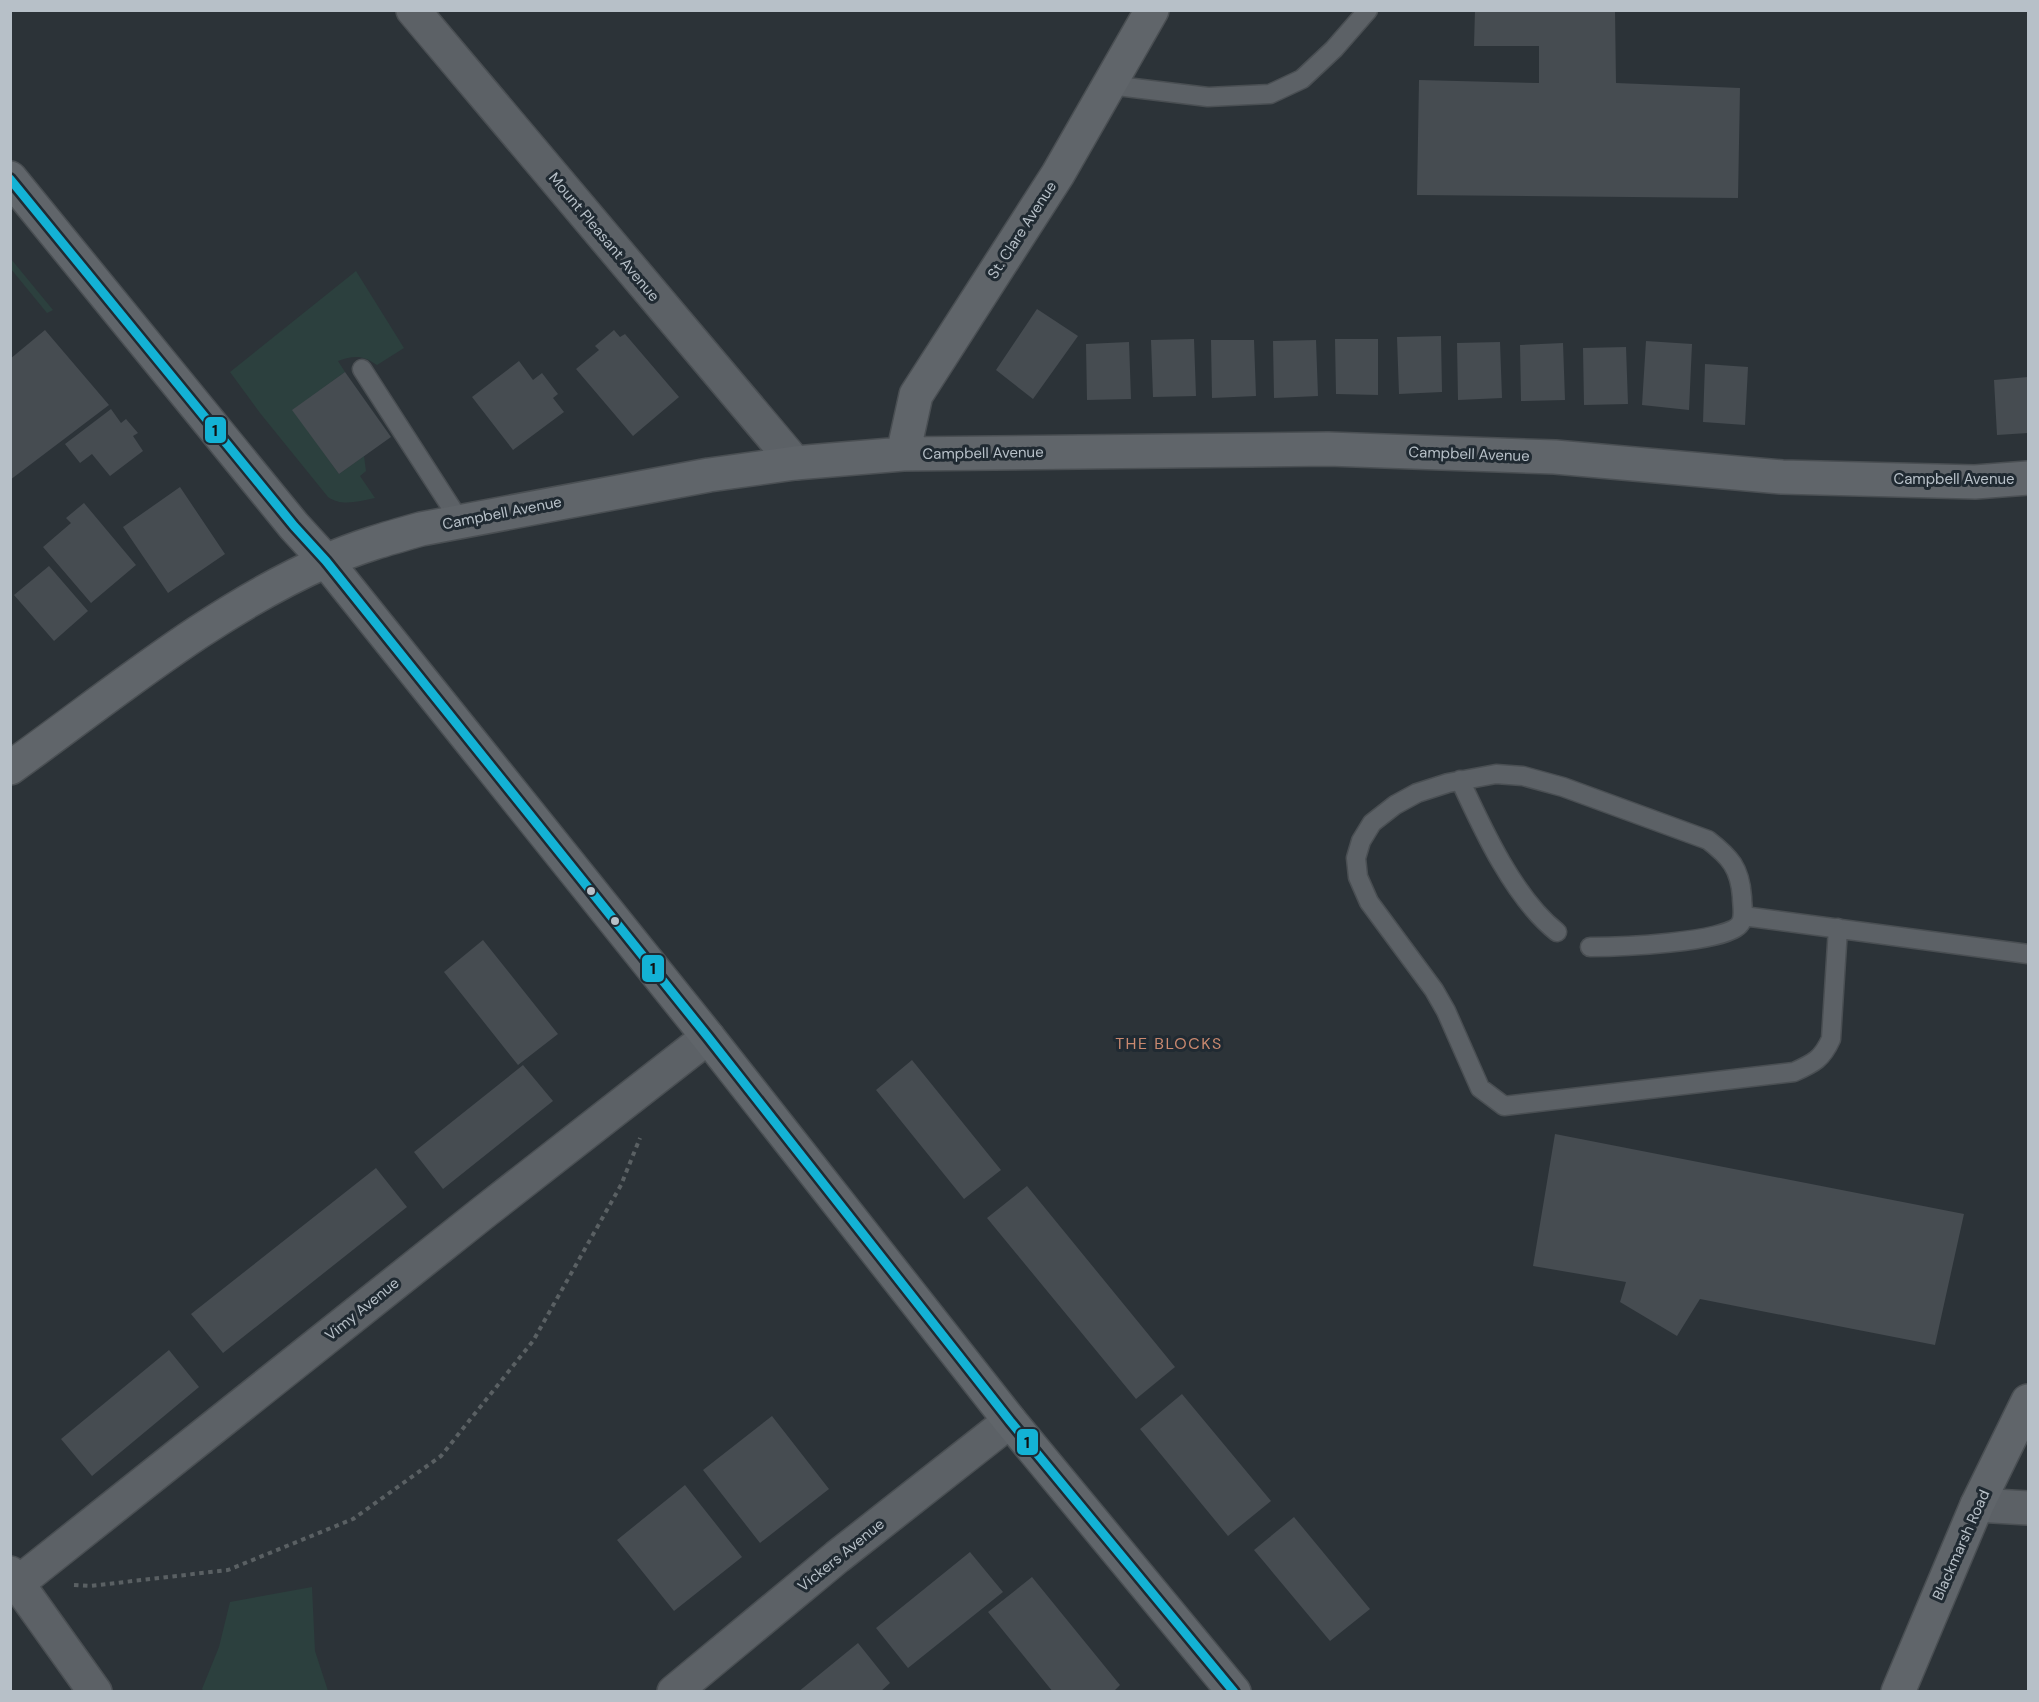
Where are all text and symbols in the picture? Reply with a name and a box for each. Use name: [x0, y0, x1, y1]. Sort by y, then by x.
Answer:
street label: Mount Pleasant Avenue: [544, 168, 664, 306]
street label: St. Clare Avenue: [983, 177, 1061, 283]
line badge: 1: [204, 416, 227, 444]
text: 1: [212, 420, 218, 441]
street label: Campbell Avenue: [922, 442, 1044, 464]
street label: Campbell Avenue: [1408, 442, 1530, 466]
street label: Campbell Avenue: [1893, 469, 2015, 489]
street label: Campbell Avenue: [441, 492, 563, 534]
unlabelled marker: [585, 885, 597, 897]
unlabelled marker: [609, 915, 621, 927]
line badge: 1: [641, 954, 665, 983]
text: 1: [650, 958, 656, 979]
district label: THE BLOCKS: [1115, 1033, 1223, 1054]
street label: Vimy Avenue: [321, 1273, 403, 1345]
line badge: 1: [1016, 1428, 1039, 1456]
text: 1: [1024, 1432, 1030, 1453]
street label: Blackmarsh Road: [1928, 1487, 1994, 1603]
street label: Vickers Avenue: [794, 1514, 888, 1596]

